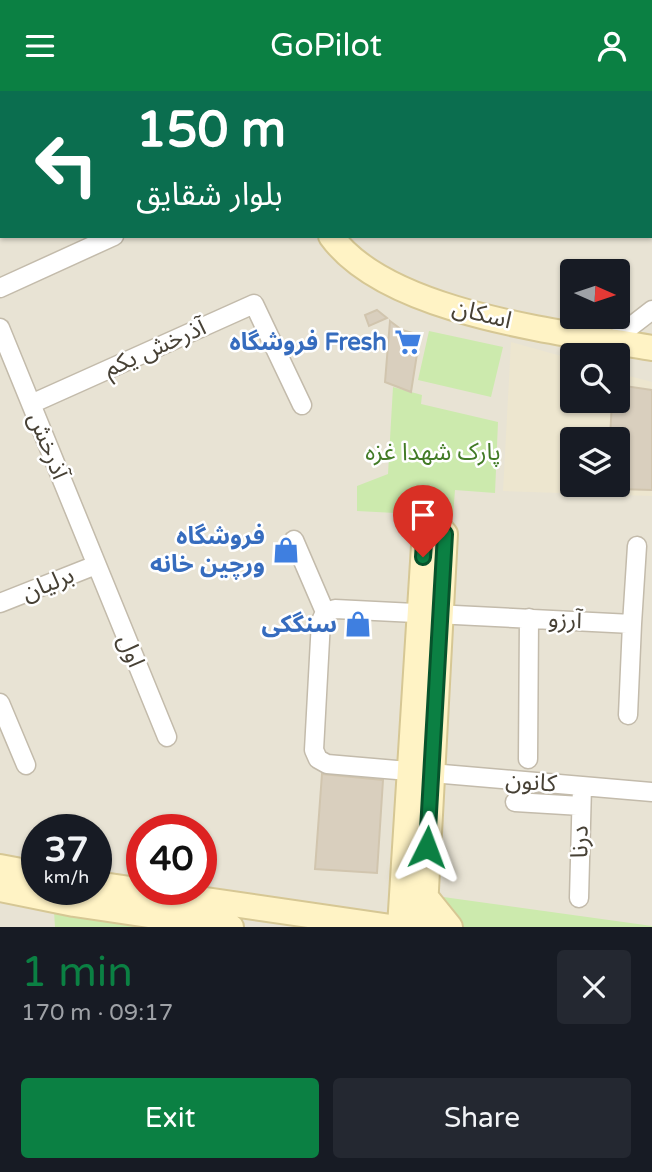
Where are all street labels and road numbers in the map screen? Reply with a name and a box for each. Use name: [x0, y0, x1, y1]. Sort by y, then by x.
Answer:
street label: اسکان: [449, 293, 515, 335]
street label: آذرخش یکم: [99, 312, 212, 385]
street label: آذرخش: [22, 408, 75, 485]
street label: برلیان: [18, 560, 78, 608]
street label: آرزو: [547, 605, 584, 635]
street label: اول: [111, 630, 151, 672]
street label: کانون: [504, 765, 559, 799]
street label: درنا: [565, 825, 595, 859]

